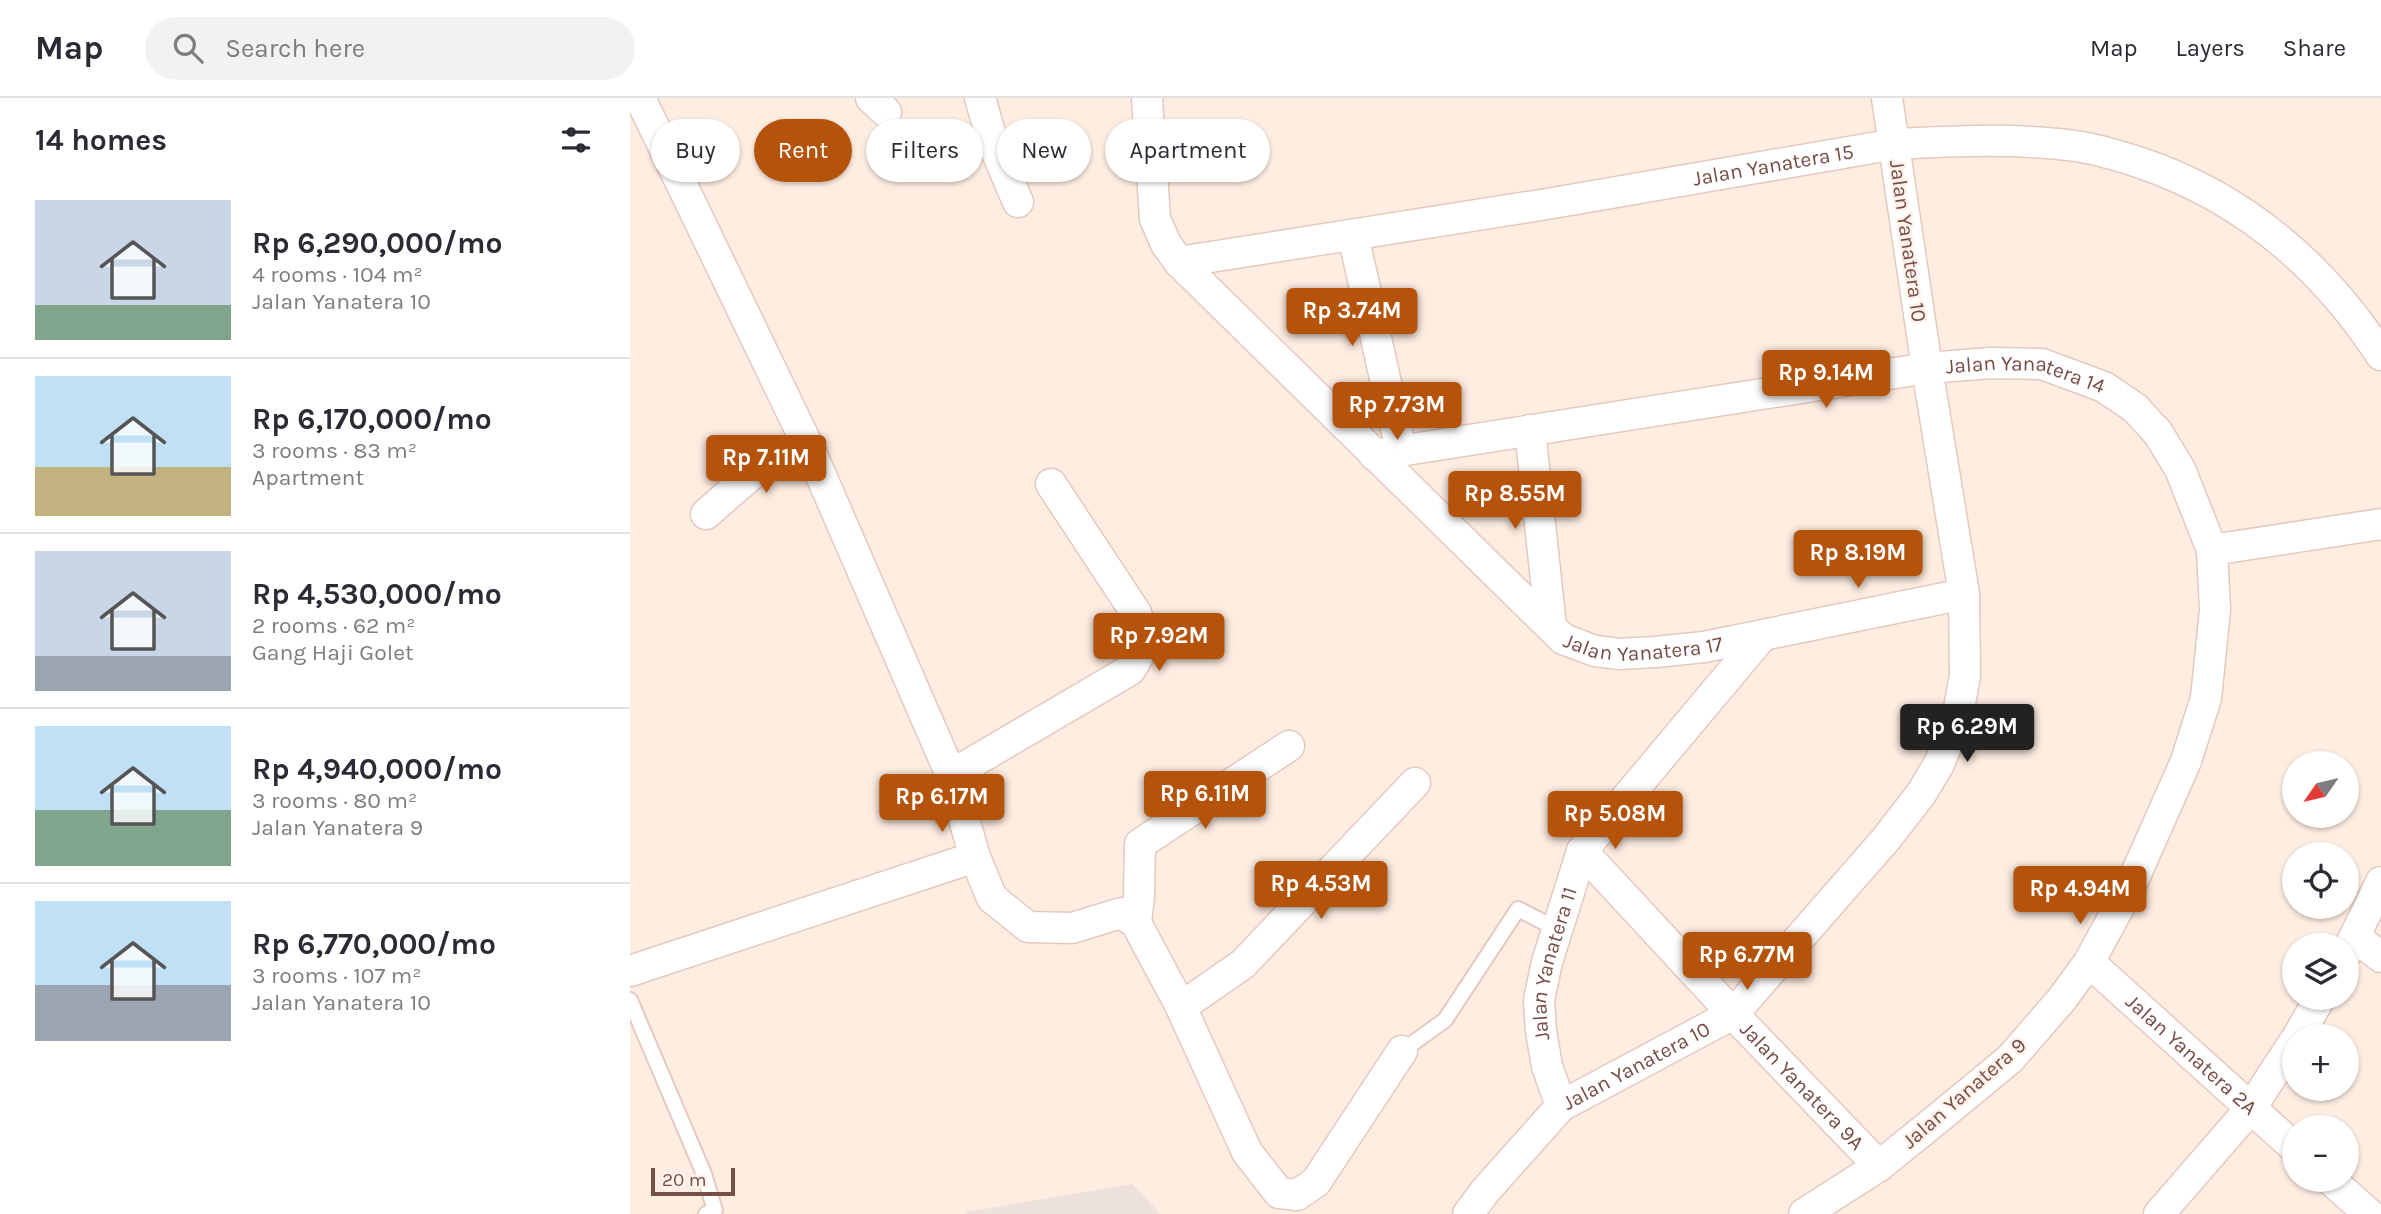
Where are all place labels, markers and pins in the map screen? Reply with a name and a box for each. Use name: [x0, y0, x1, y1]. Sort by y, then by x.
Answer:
pin: Rp 3.74M: [1280, 288, 1424, 348]
pin: Rp 9.14M: [1754, 350, 1898, 410]
pin: Rp 7.73M: [1325, 382, 1469, 442]
pin: Rp 7.11M: [694, 436, 838, 495]
pin: Rp 8.55M: [1443, 472, 1587, 531]
pin: Rp 8.19M: [1786, 531, 1930, 590]
pin: Rp 7.92M: [1087, 614, 1231, 673]
pin: Rp 6.29M: [1895, 704, 2039, 764]
pin: Rp 6.11M: [1133, 772, 1277, 831]
pin: Rp 6.17M: [870, 774, 1014, 834]
pin: Rp 5.08M: [1543, 792, 1687, 851]
pin: Rp 4.53M: [1249, 862, 1393, 921]
pin: Rp 4.94M: [2008, 866, 2152, 926]
pin: Rp 6.77M: [1675, 932, 1819, 992]

